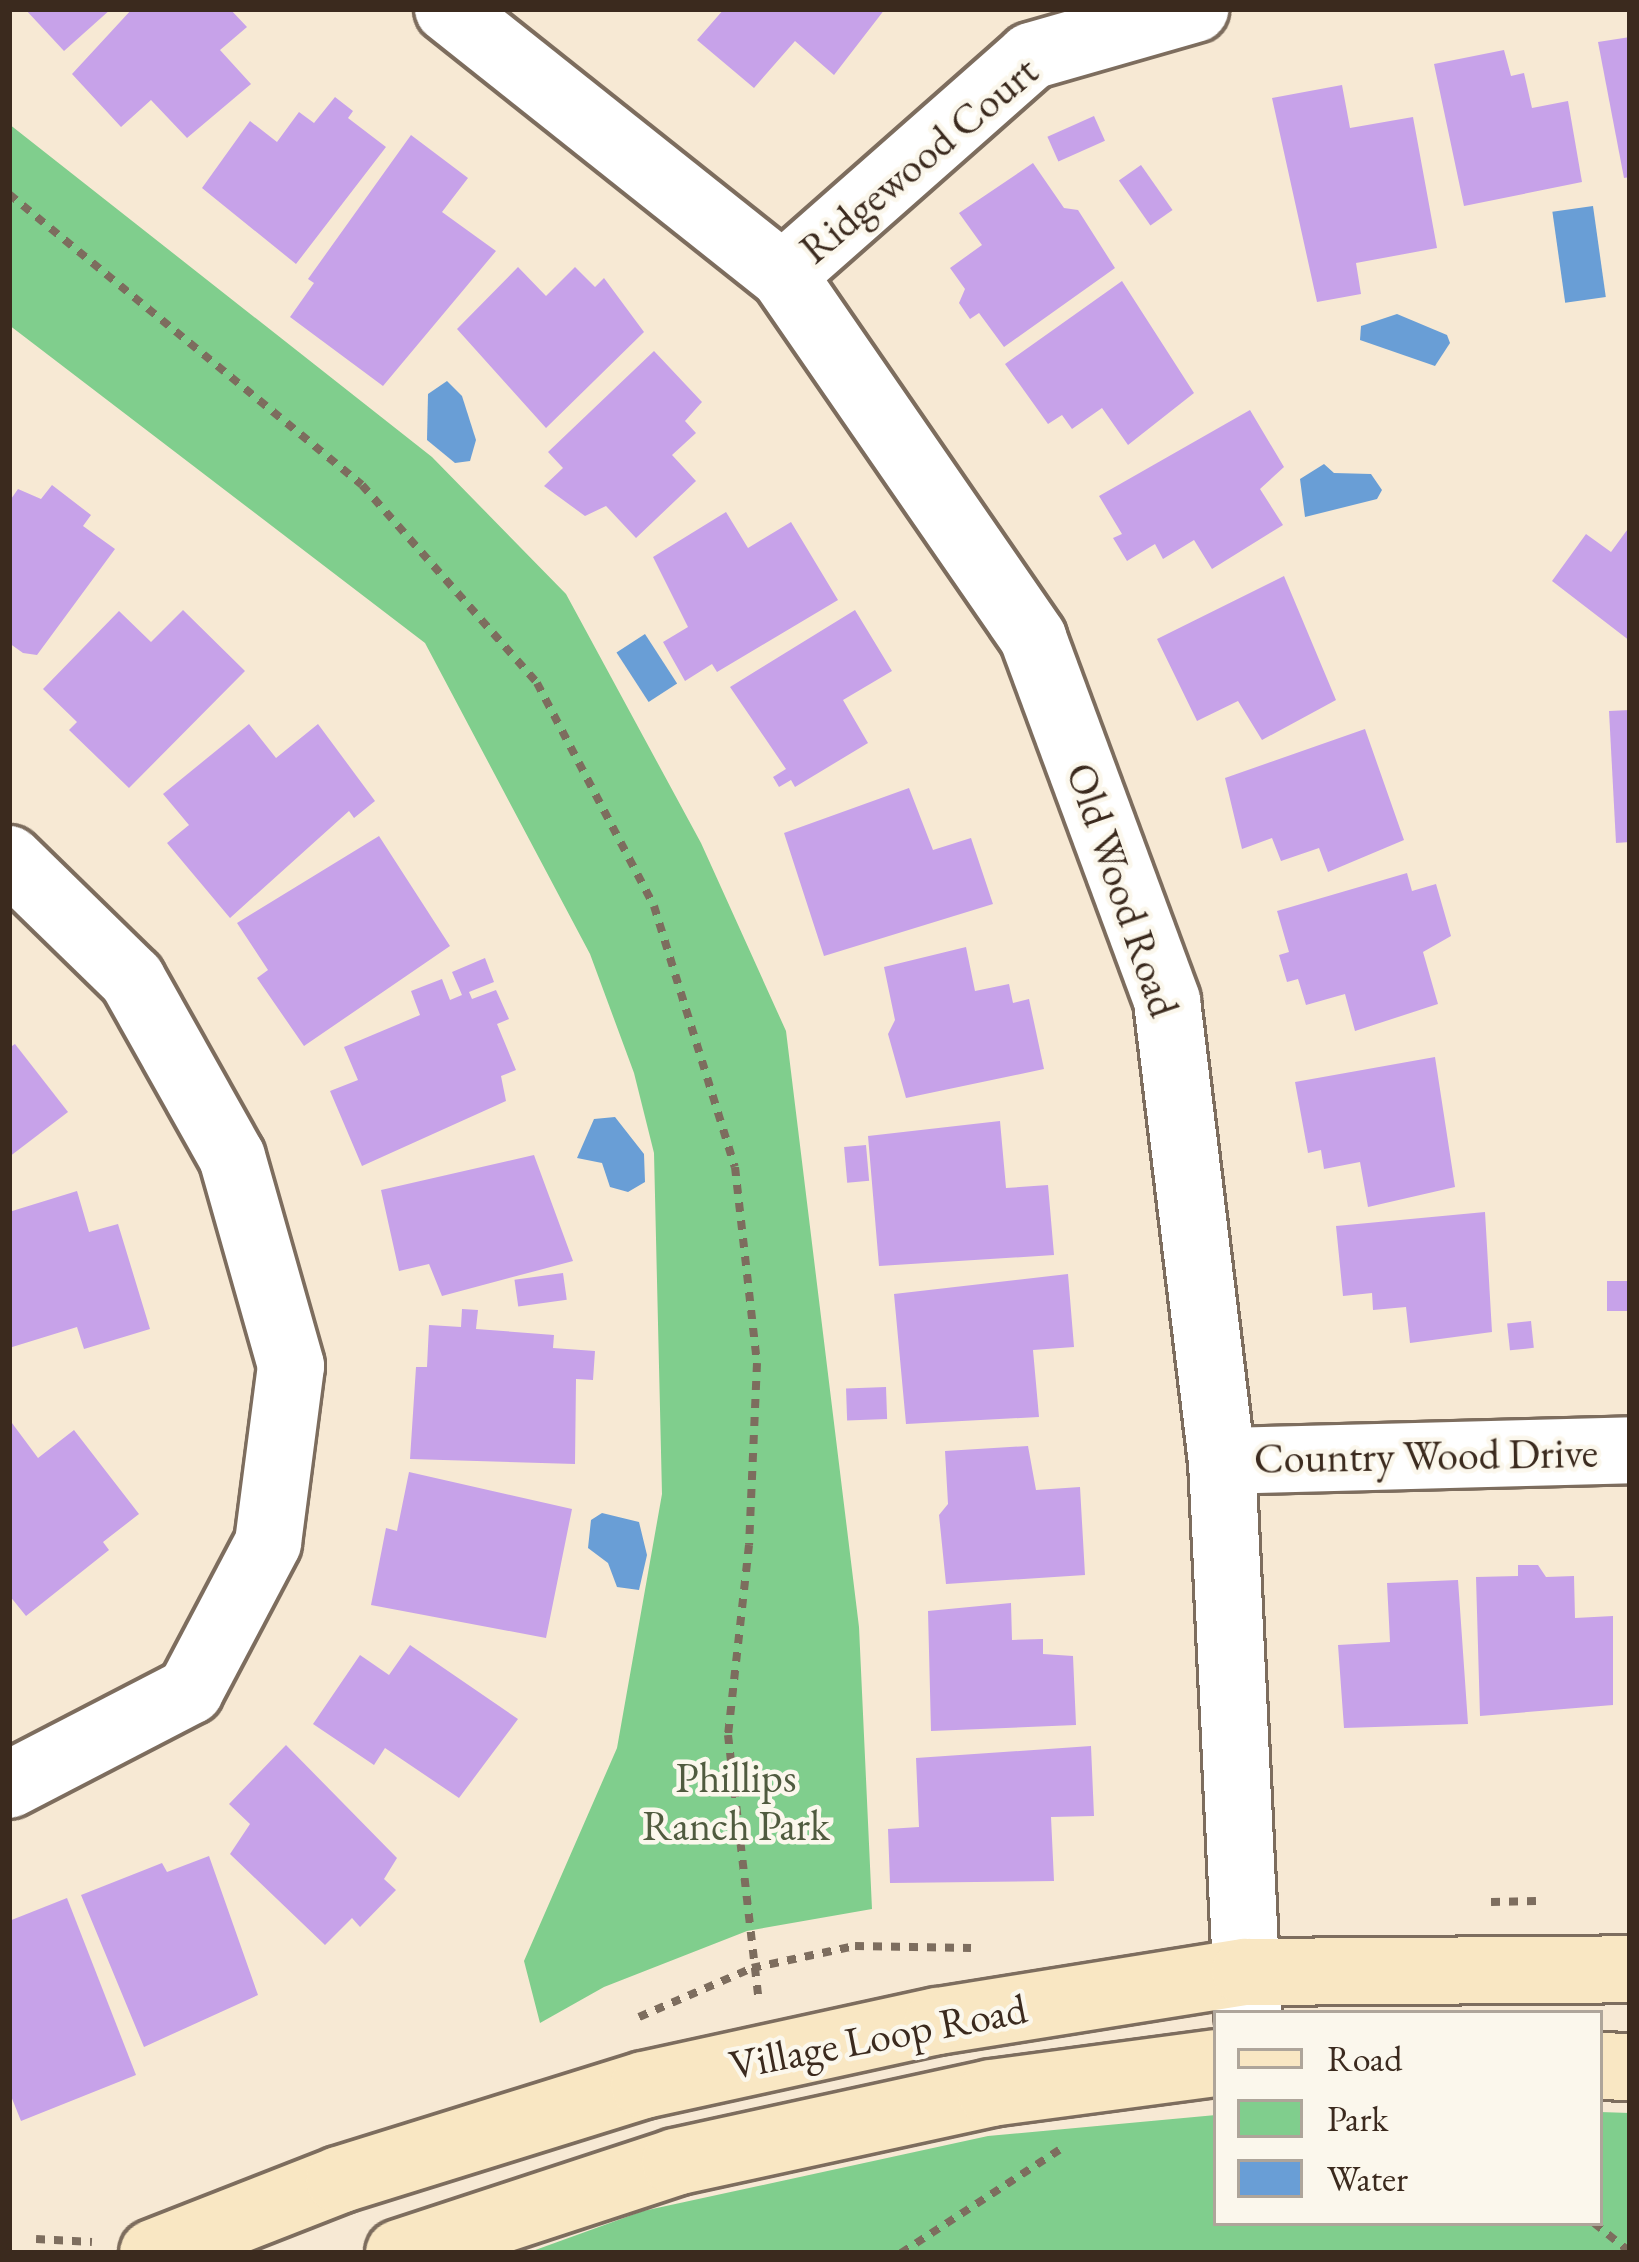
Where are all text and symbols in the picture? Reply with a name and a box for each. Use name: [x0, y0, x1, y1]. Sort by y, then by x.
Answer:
street label: Ridgewood Court: [790, 46, 1048, 274]
street label: Old Wood Road: [1055, 756, 1189, 1024]
street label: Country Wood Drive: [1254, 1428, 1598, 1484]
park label: Phillips Ranch Park: [642, 1753, 830, 1852]
street label: Village Loop Road: [725, 1983, 1031, 2091]
legend: [1213, 2010, 1603, 2226]
text: Road: [1327, 2035, 1402, 2082]
text: Park: [1327, 2095, 1388, 2142]
text: Water: [1327, 2155, 1408, 2202]

